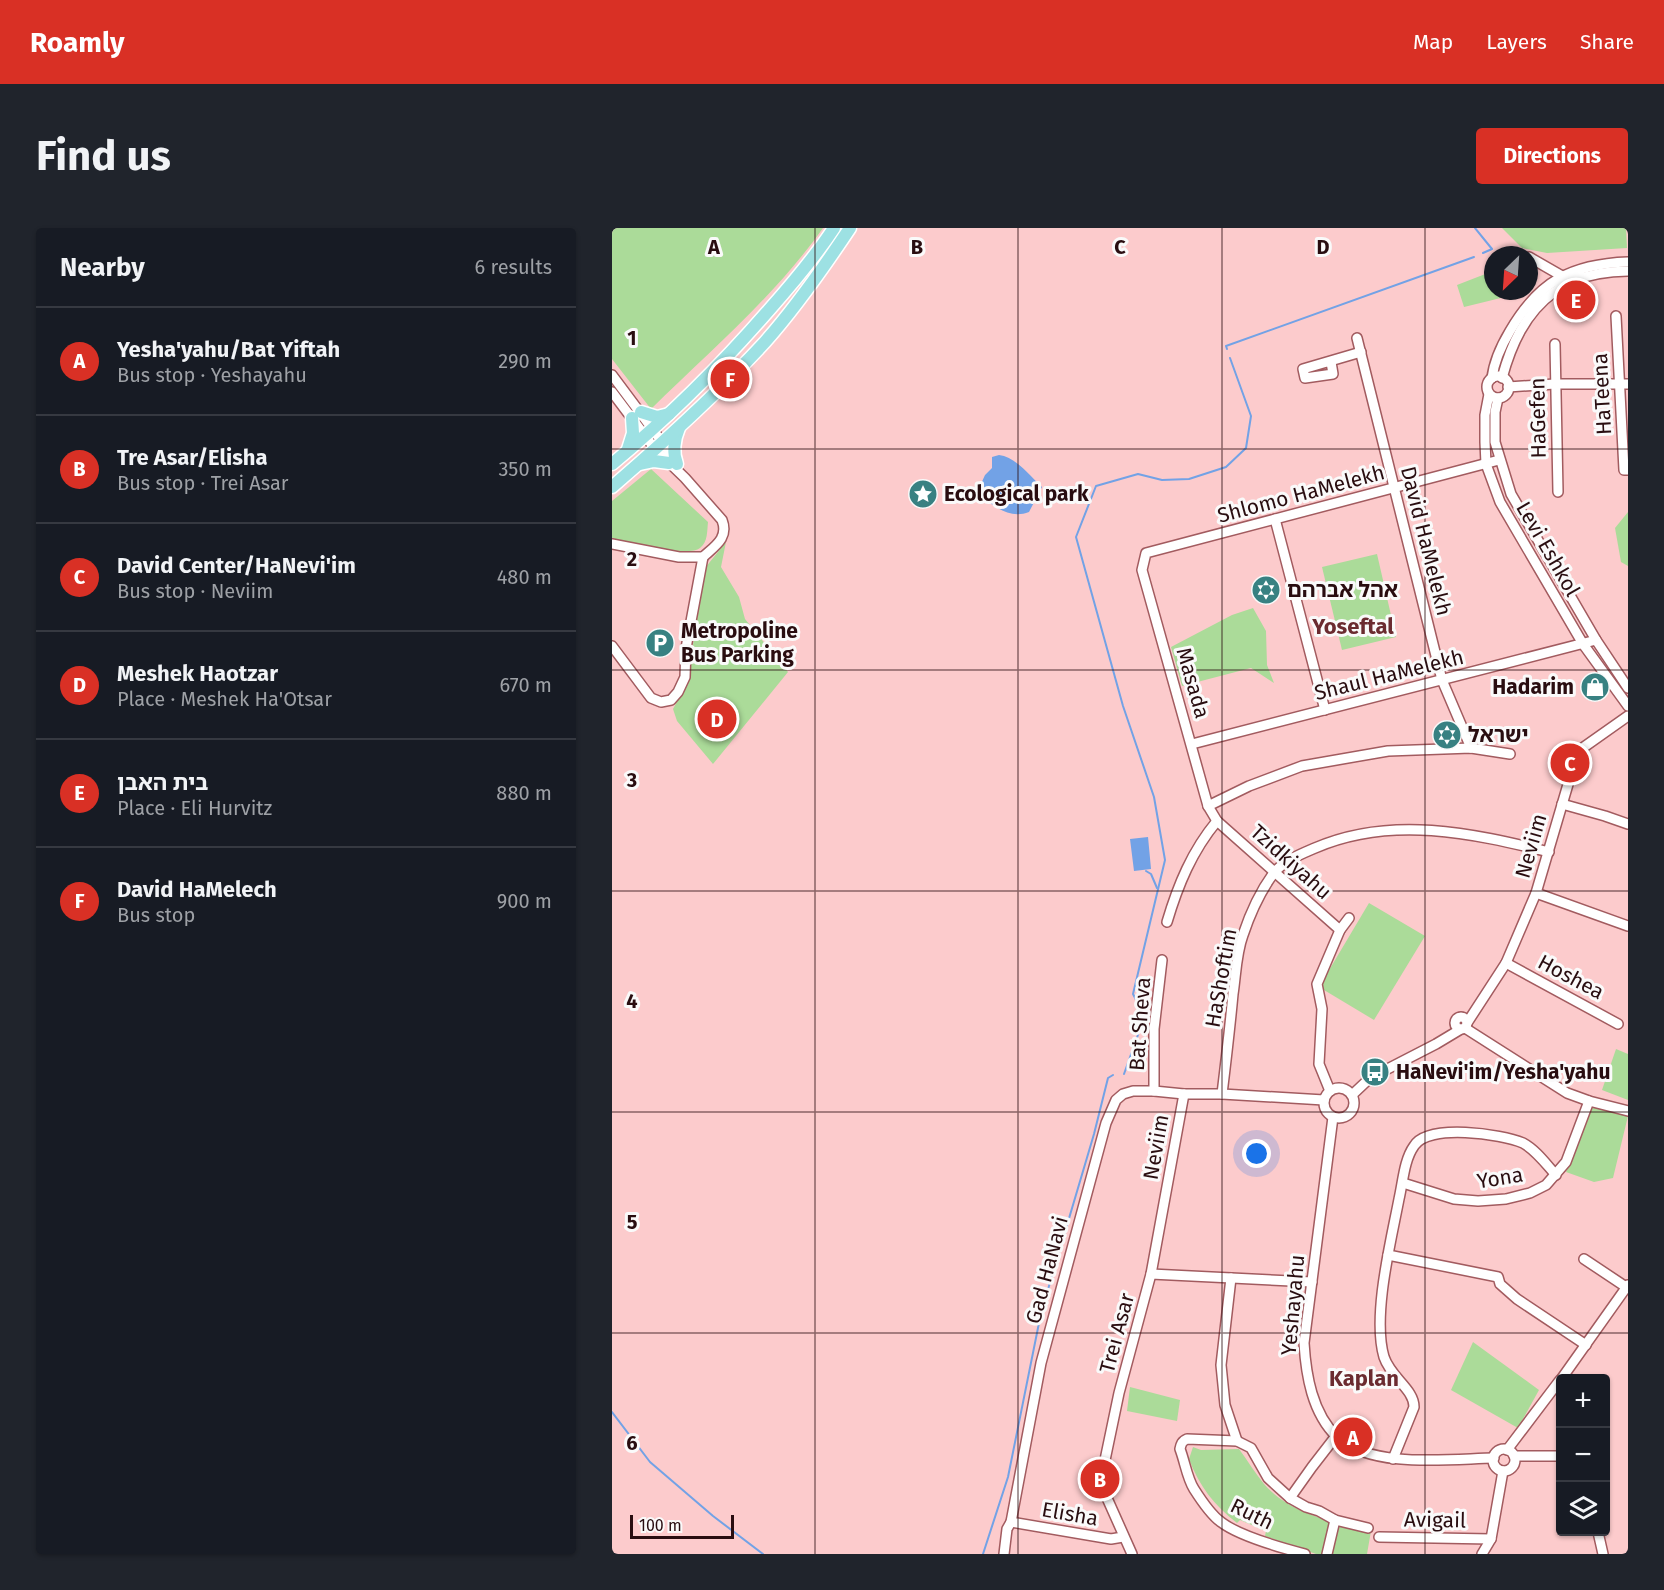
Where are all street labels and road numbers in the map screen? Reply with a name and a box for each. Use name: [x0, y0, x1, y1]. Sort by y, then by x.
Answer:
street label: HaTeena: [1587, 352, 1617, 436]
street label: HaGefen: [1524, 377, 1552, 459]
street label: Shlomo HaMelekh: [1215, 459, 1387, 529]
street label: David HaMelekh: [1395, 464, 1457, 618]
street label: Levi Eshkol: [1510, 497, 1586, 601]
street label: Shaul HaMelekh: [1312, 644, 1466, 706]
street label: Masada: [1171, 645, 1215, 721]
street label: Neviim: [1509, 811, 1553, 881]
street label: Tzidkiyahu: [1245, 819, 1337, 905]
street label: HaShoftim: [1199, 926, 1243, 1030]
street label: Hoshea: [1533, 949, 1609, 1005]
street label: Bat Sheva: [1124, 976, 1156, 1072]
street label: Neviim: [1137, 1112, 1175, 1182]
street label: Yona: [1475, 1162, 1525, 1194]
street label: Gad HaNavi: [1020, 1213, 1074, 1327]
street label: Yeshayahu: [1276, 1254, 1310, 1356]
street label: Trei Asar: [1094, 1290, 1140, 1376]
street label: Ruth: [1226, 1492, 1278, 1536]
street label: Elisha: [1040, 1496, 1100, 1532]
street label: Avigail: [1404, 1506, 1466, 1534]

